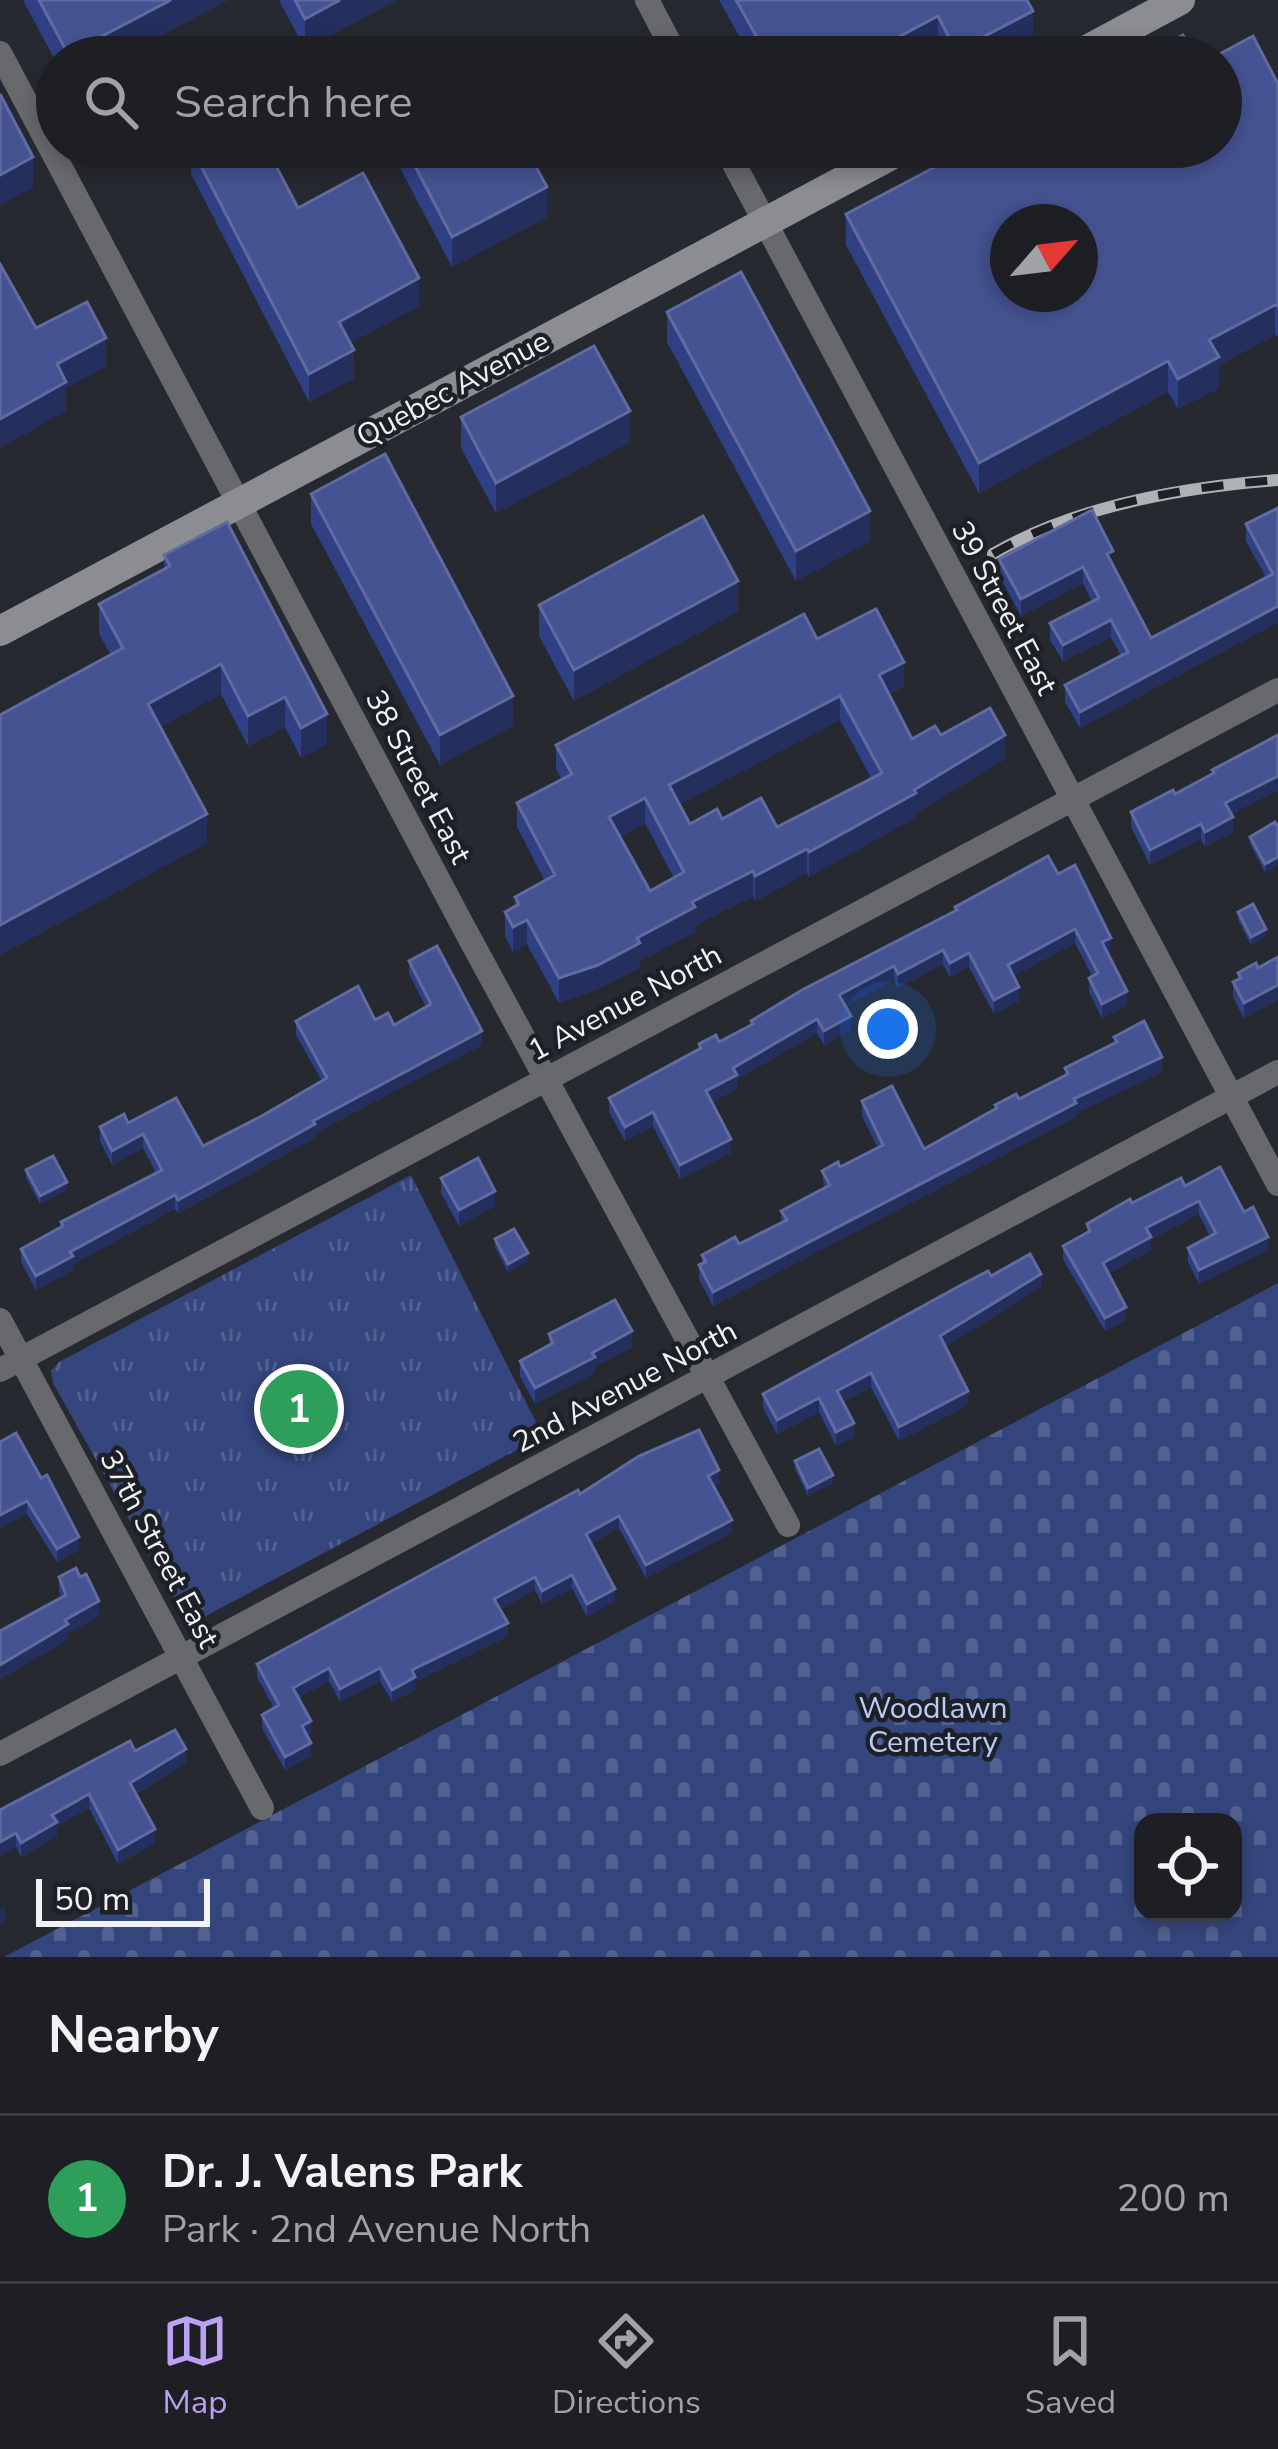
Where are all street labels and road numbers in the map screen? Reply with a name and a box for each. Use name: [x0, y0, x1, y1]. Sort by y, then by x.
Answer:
street label: Quebec Avenue: [349, 321, 557, 457]
street label: 39 Street East: [941, 514, 1067, 702]
street label: 38 Street East: [355, 683, 481, 871]
street label: 1 Avenue North: [521, 935, 729, 1071]
street label: 2nd Avenue North: [506, 1311, 744, 1463]
street label: 37th Street East: [90, 1443, 229, 1656]

